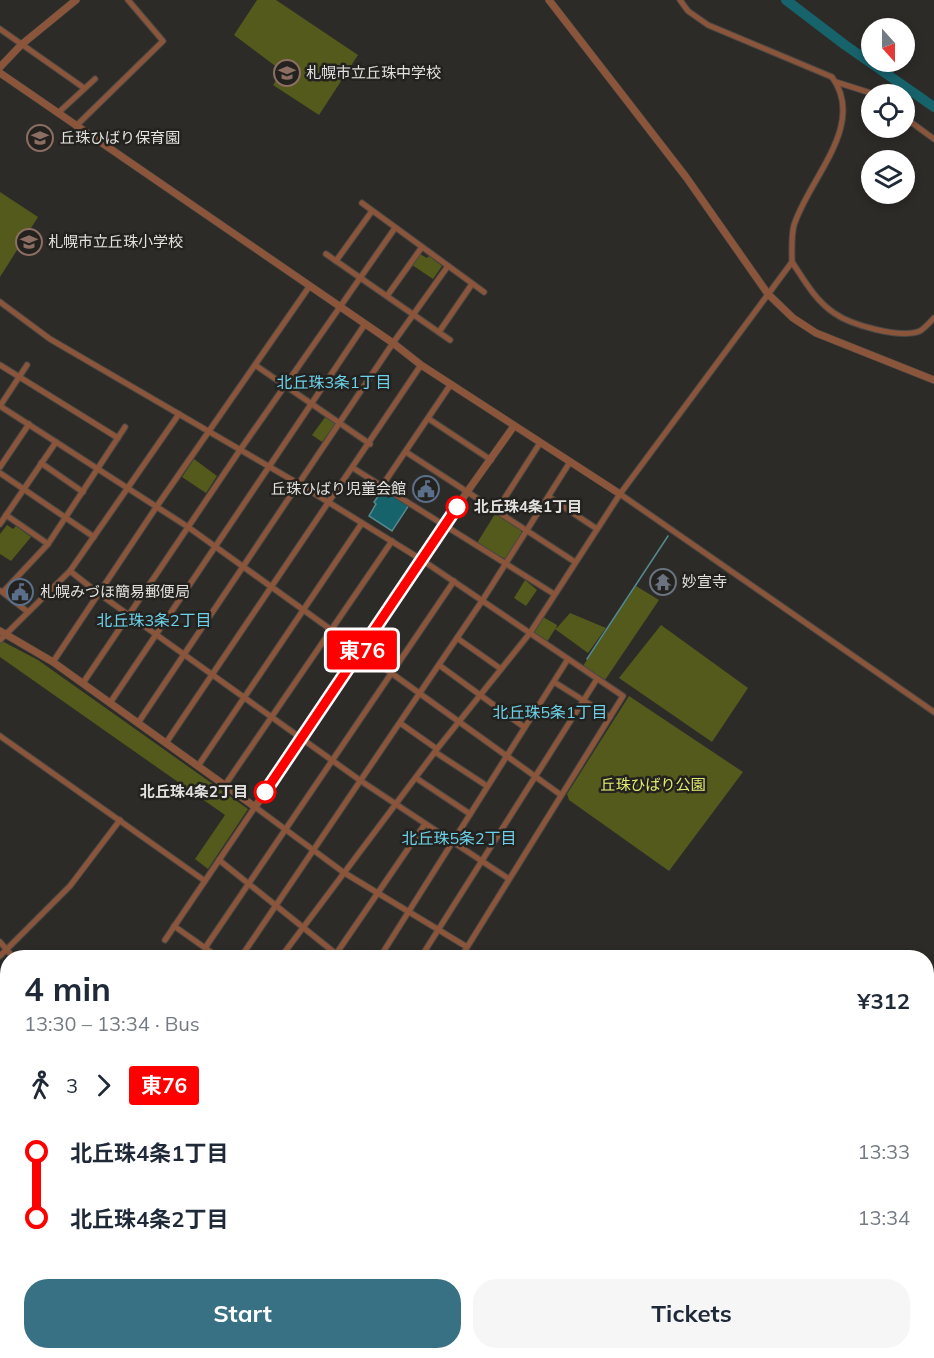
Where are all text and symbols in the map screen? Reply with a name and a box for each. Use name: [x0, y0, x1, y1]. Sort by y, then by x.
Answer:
north arrow: [861, 18, 915, 72]
map controls: [861, 18, 915, 204]
school or university icon: 札幌市立丘珠中学校: [272, 58, 302, 88]
place label: 札幌市立丘珠中学校: [306, 63, 441, 82]
button: locate: [861, 84, 915, 138]
school or university icon: 丘珠ひばり保育園: [25, 123, 55, 153]
place label: 丘珠ひばり保育園: [60, 128, 180, 147]
button: layers: [861, 150, 915, 204]
school or university icon: 札幌市立丘珠小学校: [14, 227, 44, 257]
place label: 札幌市立丘珠小学校: [48, 232, 183, 251]
district label: 北丘珠3条1丁目: [276, 372, 392, 392]
public building icon: 丘珠ひばり児童会館: [411, 474, 441, 504]
place label: 丘珠ひばり児童会館: [271, 479, 406, 498]
marker: 北丘珠4条1丁目: [446, 496, 468, 518]
place label: 北丘珠4条1丁目: [474, 497, 582, 516]
temple icon: 妙宣寺: [648, 567, 678, 597]
place label: 妙宣寺: [682, 572, 727, 591]
public building icon: 札幌みづほ簡易郵便局: [5, 577, 35, 607]
place label: 札幌みづほ簡易郵便局: [40, 582, 190, 601]
district label: 北丘珠3条2丁目: [96, 610, 212, 630]
line badge: 東76: [328, 630, 397, 670]
text: 東76: [339, 637, 385, 663]
district label: 北丘珠5条1丁目: [492, 702, 608, 722]
park label: 丘珠ひばり公園: [600, 775, 706, 794]
marker: 北丘珠4条2丁目: [254, 781, 276, 803]
place label: 北丘珠4条2丁目: [140, 782, 248, 801]
district label: 北丘珠5条2丁目: [401, 828, 517, 848]
text: 4 min: [24, 968, 111, 1009]
text: ¥312: [857, 987, 910, 1015]
text: 13:30 – 13:34 · Bus: [24, 1011, 200, 1036]
icon: walk: [24, 1069, 57, 1102]
icon: forward: [87, 1069, 120, 1102]
text: 東76: [141, 1072, 187, 1098]
text: 3: [66, 1073, 78, 1098]
text: 北丘珠4条1丁目: [70, 1139, 228, 1167]
text: 13:33: [857, 1139, 910, 1164]
text: 北丘珠4条2丁目: [70, 1205, 228, 1233]
text: 13:34: [857, 1205, 910, 1230]
button: Start: [24, 1279, 461, 1348]
button: Tickets: [473, 1279, 910, 1348]

